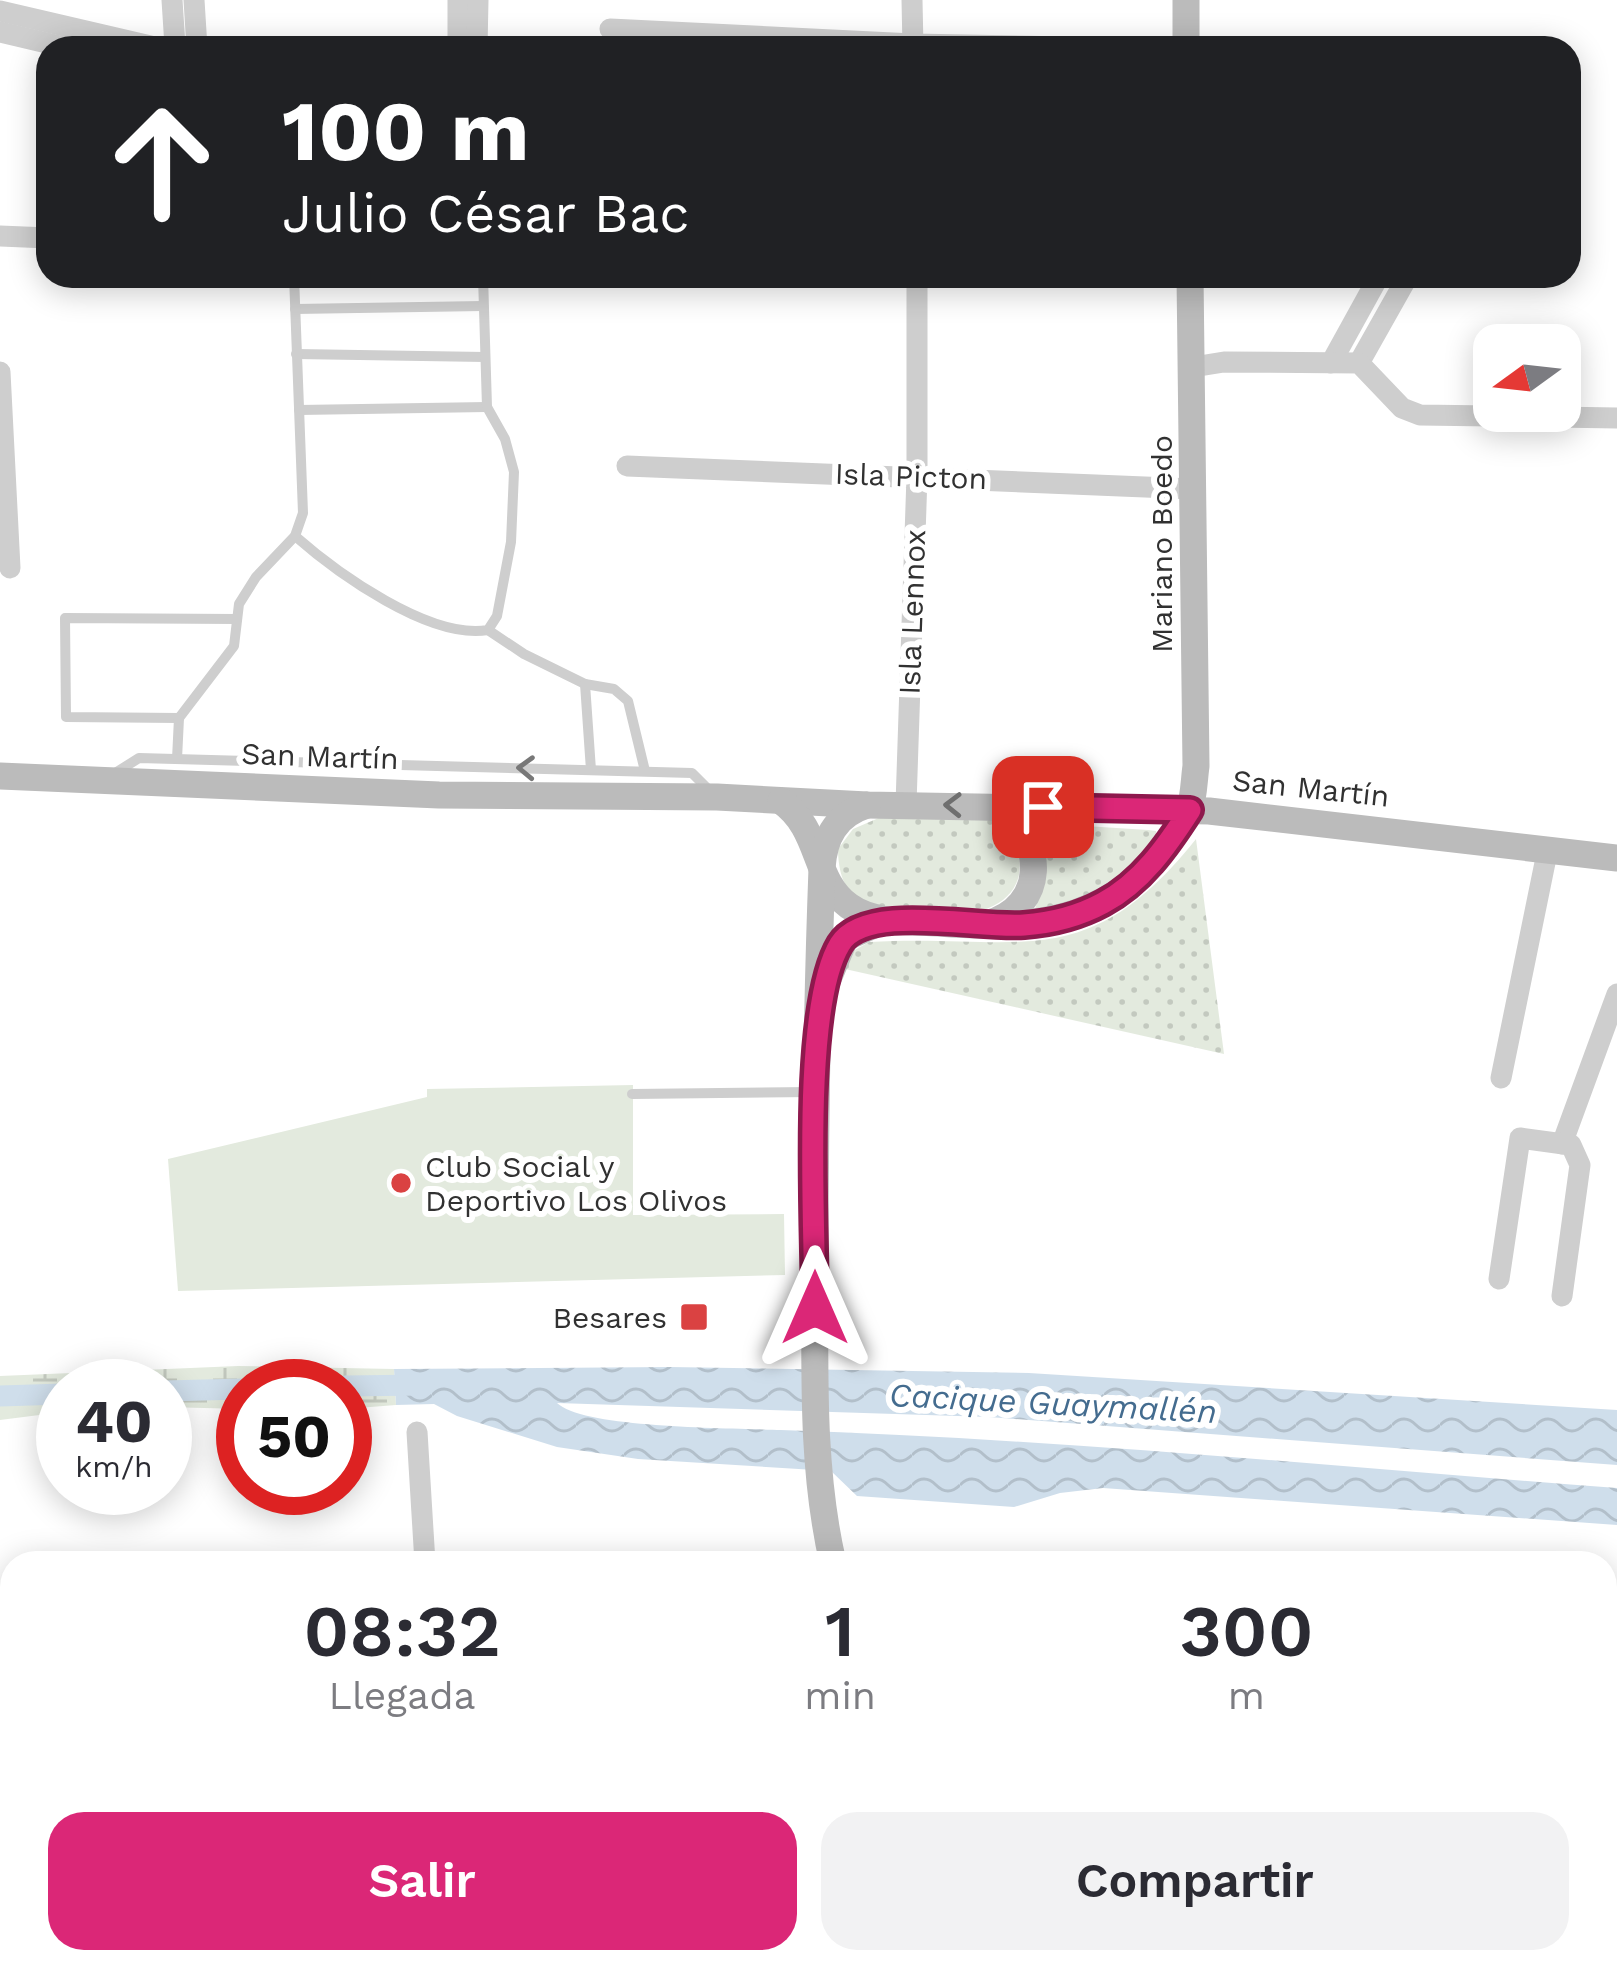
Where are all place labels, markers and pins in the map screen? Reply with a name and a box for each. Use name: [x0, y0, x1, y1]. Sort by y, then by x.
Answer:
pin: [992, 756, 1094, 858]
place label: Club Social y Deportivo Los Olivos: [425, 1149, 727, 1218]
marker: Club Social y Deportivo Los Olivos: [388, 1170, 414, 1196]
place label: Besares: [552, 1300, 667, 1335]
marker: Besares: [678, 1301, 710, 1333]

